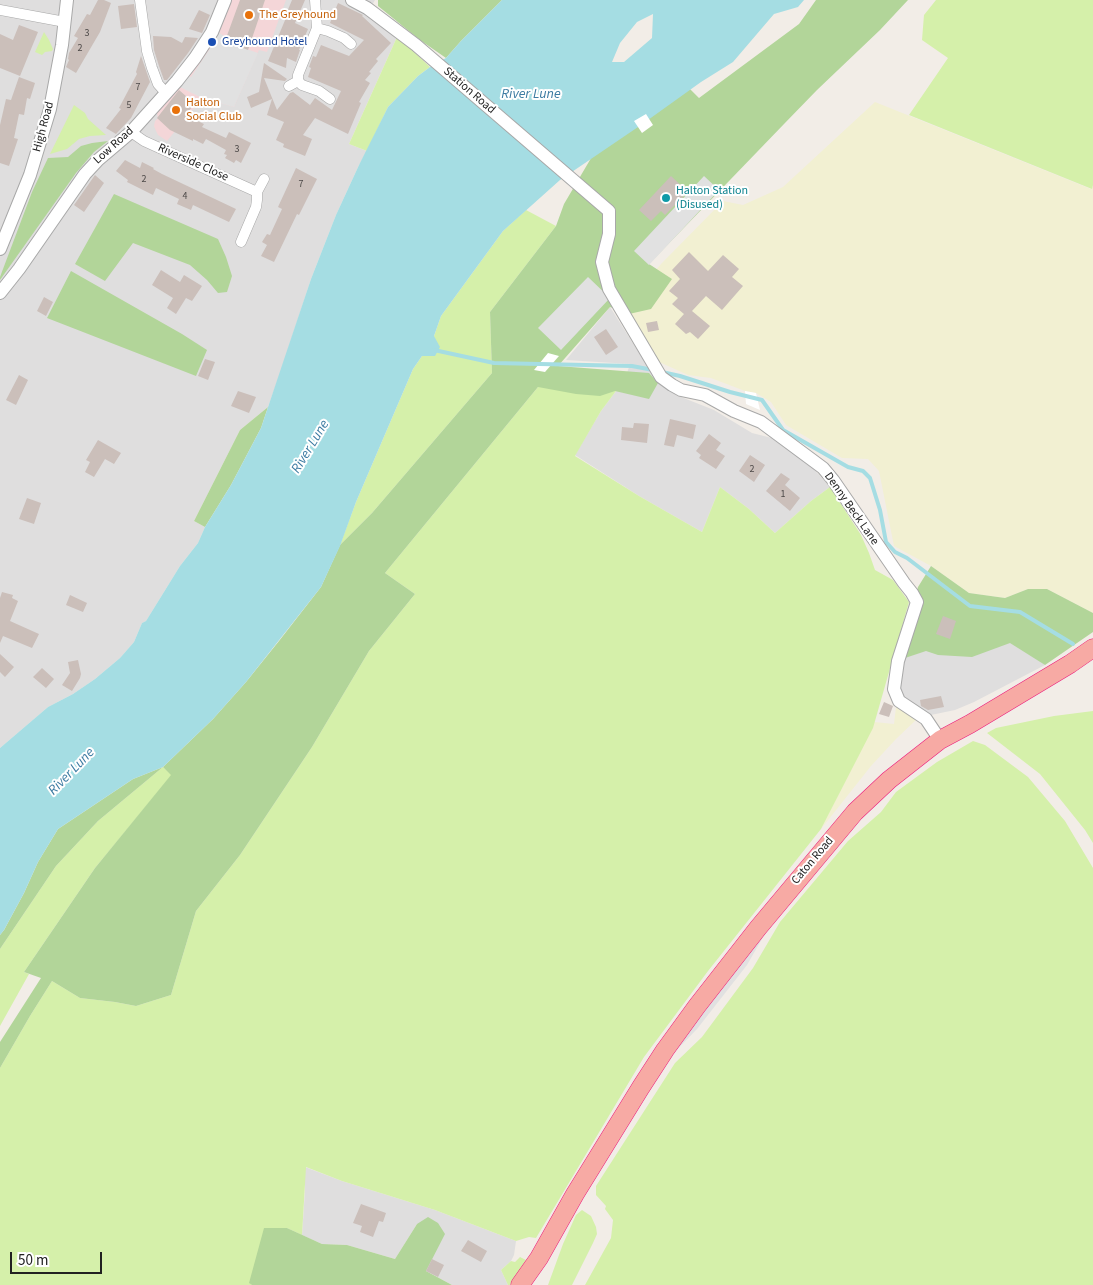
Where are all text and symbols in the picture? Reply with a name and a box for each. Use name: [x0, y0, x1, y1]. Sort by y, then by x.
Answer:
place label: The Greyhound: [259, 8, 336, 22]
marker: The Greyhound: [243, 9, 255, 21]
house number: 3: [85, 28, 89, 40]
place label: Greyhound Hotel: [222, 35, 307, 49]
marker: Greyhound Hotel: [206, 36, 218, 48]
house number: 2: [78, 43, 82, 55]
street label: Station Road: [440, 65, 498, 117]
house number: 7: [136, 82, 140, 94]
water label: River Lune: [501, 87, 561, 103]
place label: Halton Social Club: [186, 96, 242, 124]
street label: High Road: [30, 100, 58, 154]
house number: 5: [127, 100, 131, 112]
marker: Halton Social Club: [170, 104, 182, 116]
street label: Low Road: [91, 124, 137, 168]
street label: Riverside Close: [155, 141, 231, 185]
house number: 3: [235, 144, 239, 156]
house number: 2: [142, 174, 146, 186]
house number: 7: [299, 179, 303, 191]
place label: Halton Station (Disused): [676, 184, 748, 212]
house number: 4: [183, 191, 187, 203]
marker: Halton Station (Disused): [660, 192, 672, 204]
water label: River Lune: [289, 417, 333, 477]
house number: 2: [750, 464, 754, 476]
street label: Denny Beck Lane: [821, 470, 881, 548]
house number: 1: [781, 489, 785, 501]
water label: River Lune: [45, 745, 99, 799]
street label: Caton Road: [789, 834, 837, 888]
scale bar: [12, 1242, 105, 1274]
text: 50 m: [18, 1250, 48, 1271]

